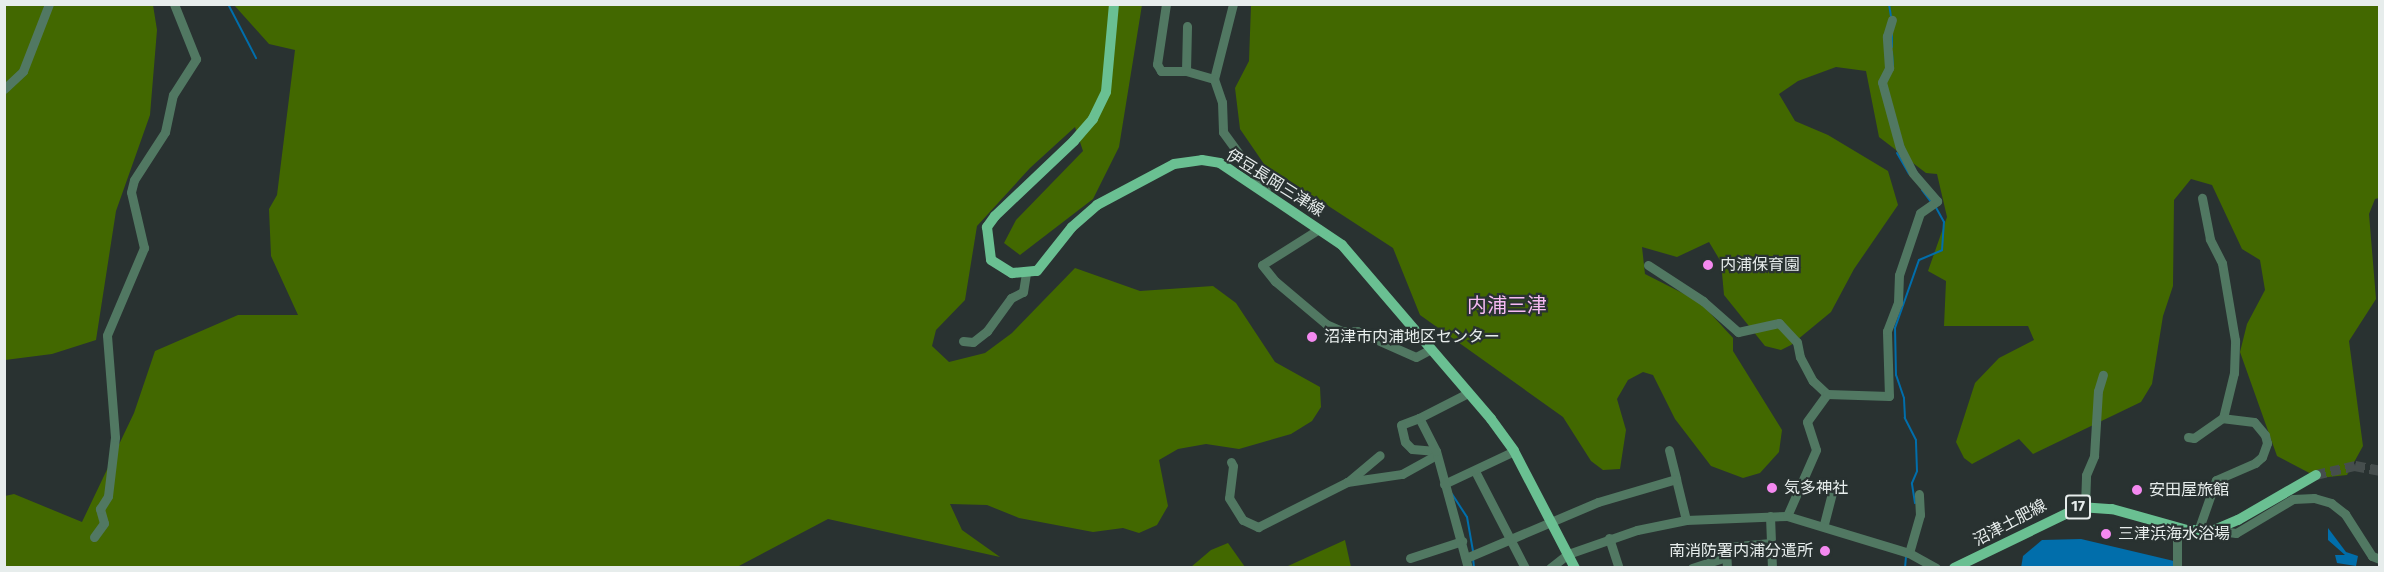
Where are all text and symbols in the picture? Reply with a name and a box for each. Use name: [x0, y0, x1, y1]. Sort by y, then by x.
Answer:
street label: 伊豆長岡三津線: [1222, 145, 1328, 221]
place label: 内浦保育園: [1720, 255, 1800, 275]
marker: 内浦保育園: [1701, 258, 1715, 272]
district label: 内浦三津: [1467, 293, 1547, 317]
place label: 沼津市内浦地区センター: [1324, 327, 1500, 347]
marker: 沼津市内浦地区センター: [1305, 330, 1319, 344]
place label: 気多神社: [1784, 478, 1848, 498]
place label: 安田屋旅館: [2149, 480, 2229, 500]
marker: 気多神社: [1765, 481, 1779, 495]
marker: 安田屋旅館: [2130, 483, 2144, 497]
road number: 17: [2064, 495, 2092, 519]
street label: 沼津土肥線: [1970, 496, 2050, 550]
place label: 三津浜海水浴場: [2118, 524, 2230, 544]
marker: 三津浜海水浴場: [2099, 527, 2113, 541]
place label: 南消防署内浦分遣所: [1669, 541, 1813, 561]
marker: 南消防署内浦分遣所: [1818, 544, 1832, 558]

